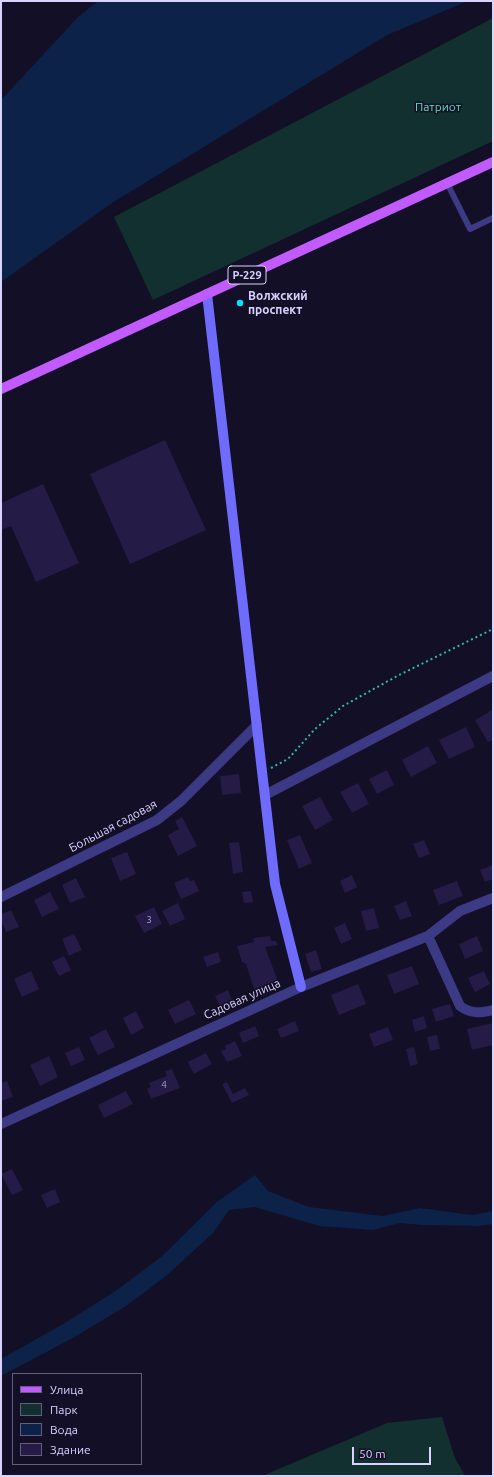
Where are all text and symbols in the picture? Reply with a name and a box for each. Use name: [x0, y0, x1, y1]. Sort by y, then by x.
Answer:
park label: Патриот: [415, 100, 461, 114]
road number: Р-229: [228, 266, 266, 284]
place label: Волжский проспект: [248, 289, 308, 317]
marker: Волжский проспект: [235, 298, 245, 308]
street label: Большая садовая: [66, 797, 160, 855]
house number: 3: [146, 914, 152, 926]
street label: Садовая улица: [201, 976, 283, 1022]
house number: 4: [161, 1079, 167, 1091]
legend: [12, 1373, 142, 1465]
text: Улица: [50, 1383, 83, 1396]
text: Парк: [50, 1403, 78, 1416]
text: Вода: [50, 1423, 78, 1436]
scale bar: [354, 1439, 433, 1465]
text: Здание: [50, 1443, 91, 1456]
text: 50 m: [359, 1447, 386, 1460]

